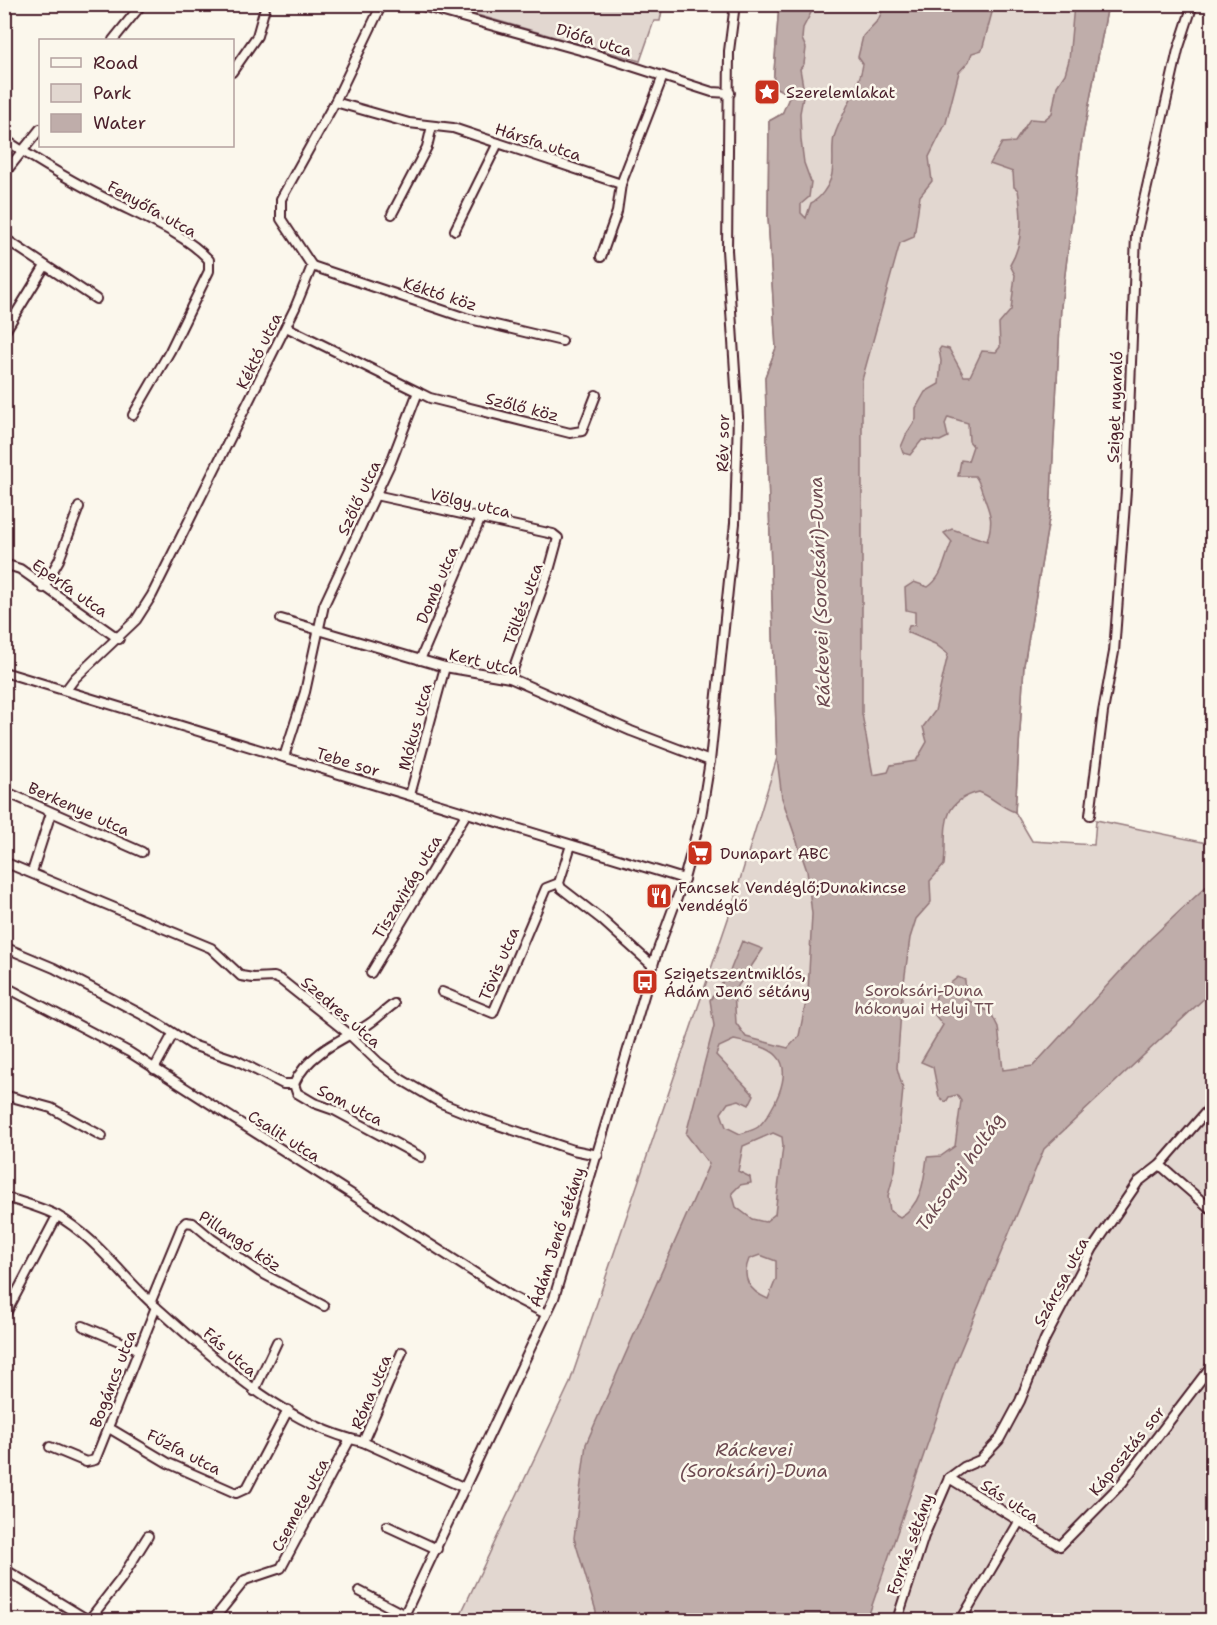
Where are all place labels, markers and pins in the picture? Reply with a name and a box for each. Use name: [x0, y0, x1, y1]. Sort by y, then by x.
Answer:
place icon: Szerelemlakat: [752, 77, 782, 107]
place label: Szerelemlakat: [786, 82, 896, 103]
supermarket icon: Dunapart ABC: [685, 838, 715, 868]
place label: Dunapart ABC: [720, 843, 829, 864]
place label: Fancsek Vendéglő;Dunakincse vendéglő: [678, 877, 907, 916]
restaurant icon: Fancsek Vendéglő;Dunakincse vendéglő: [644, 881, 674, 911]
place label: Szigetszentmiklós, Ádám Jenő sétány: [664, 963, 810, 1002]
bus stop icon: Szigetszentmiklós, Ádám Jenő sétány: [630, 967, 660, 997]

